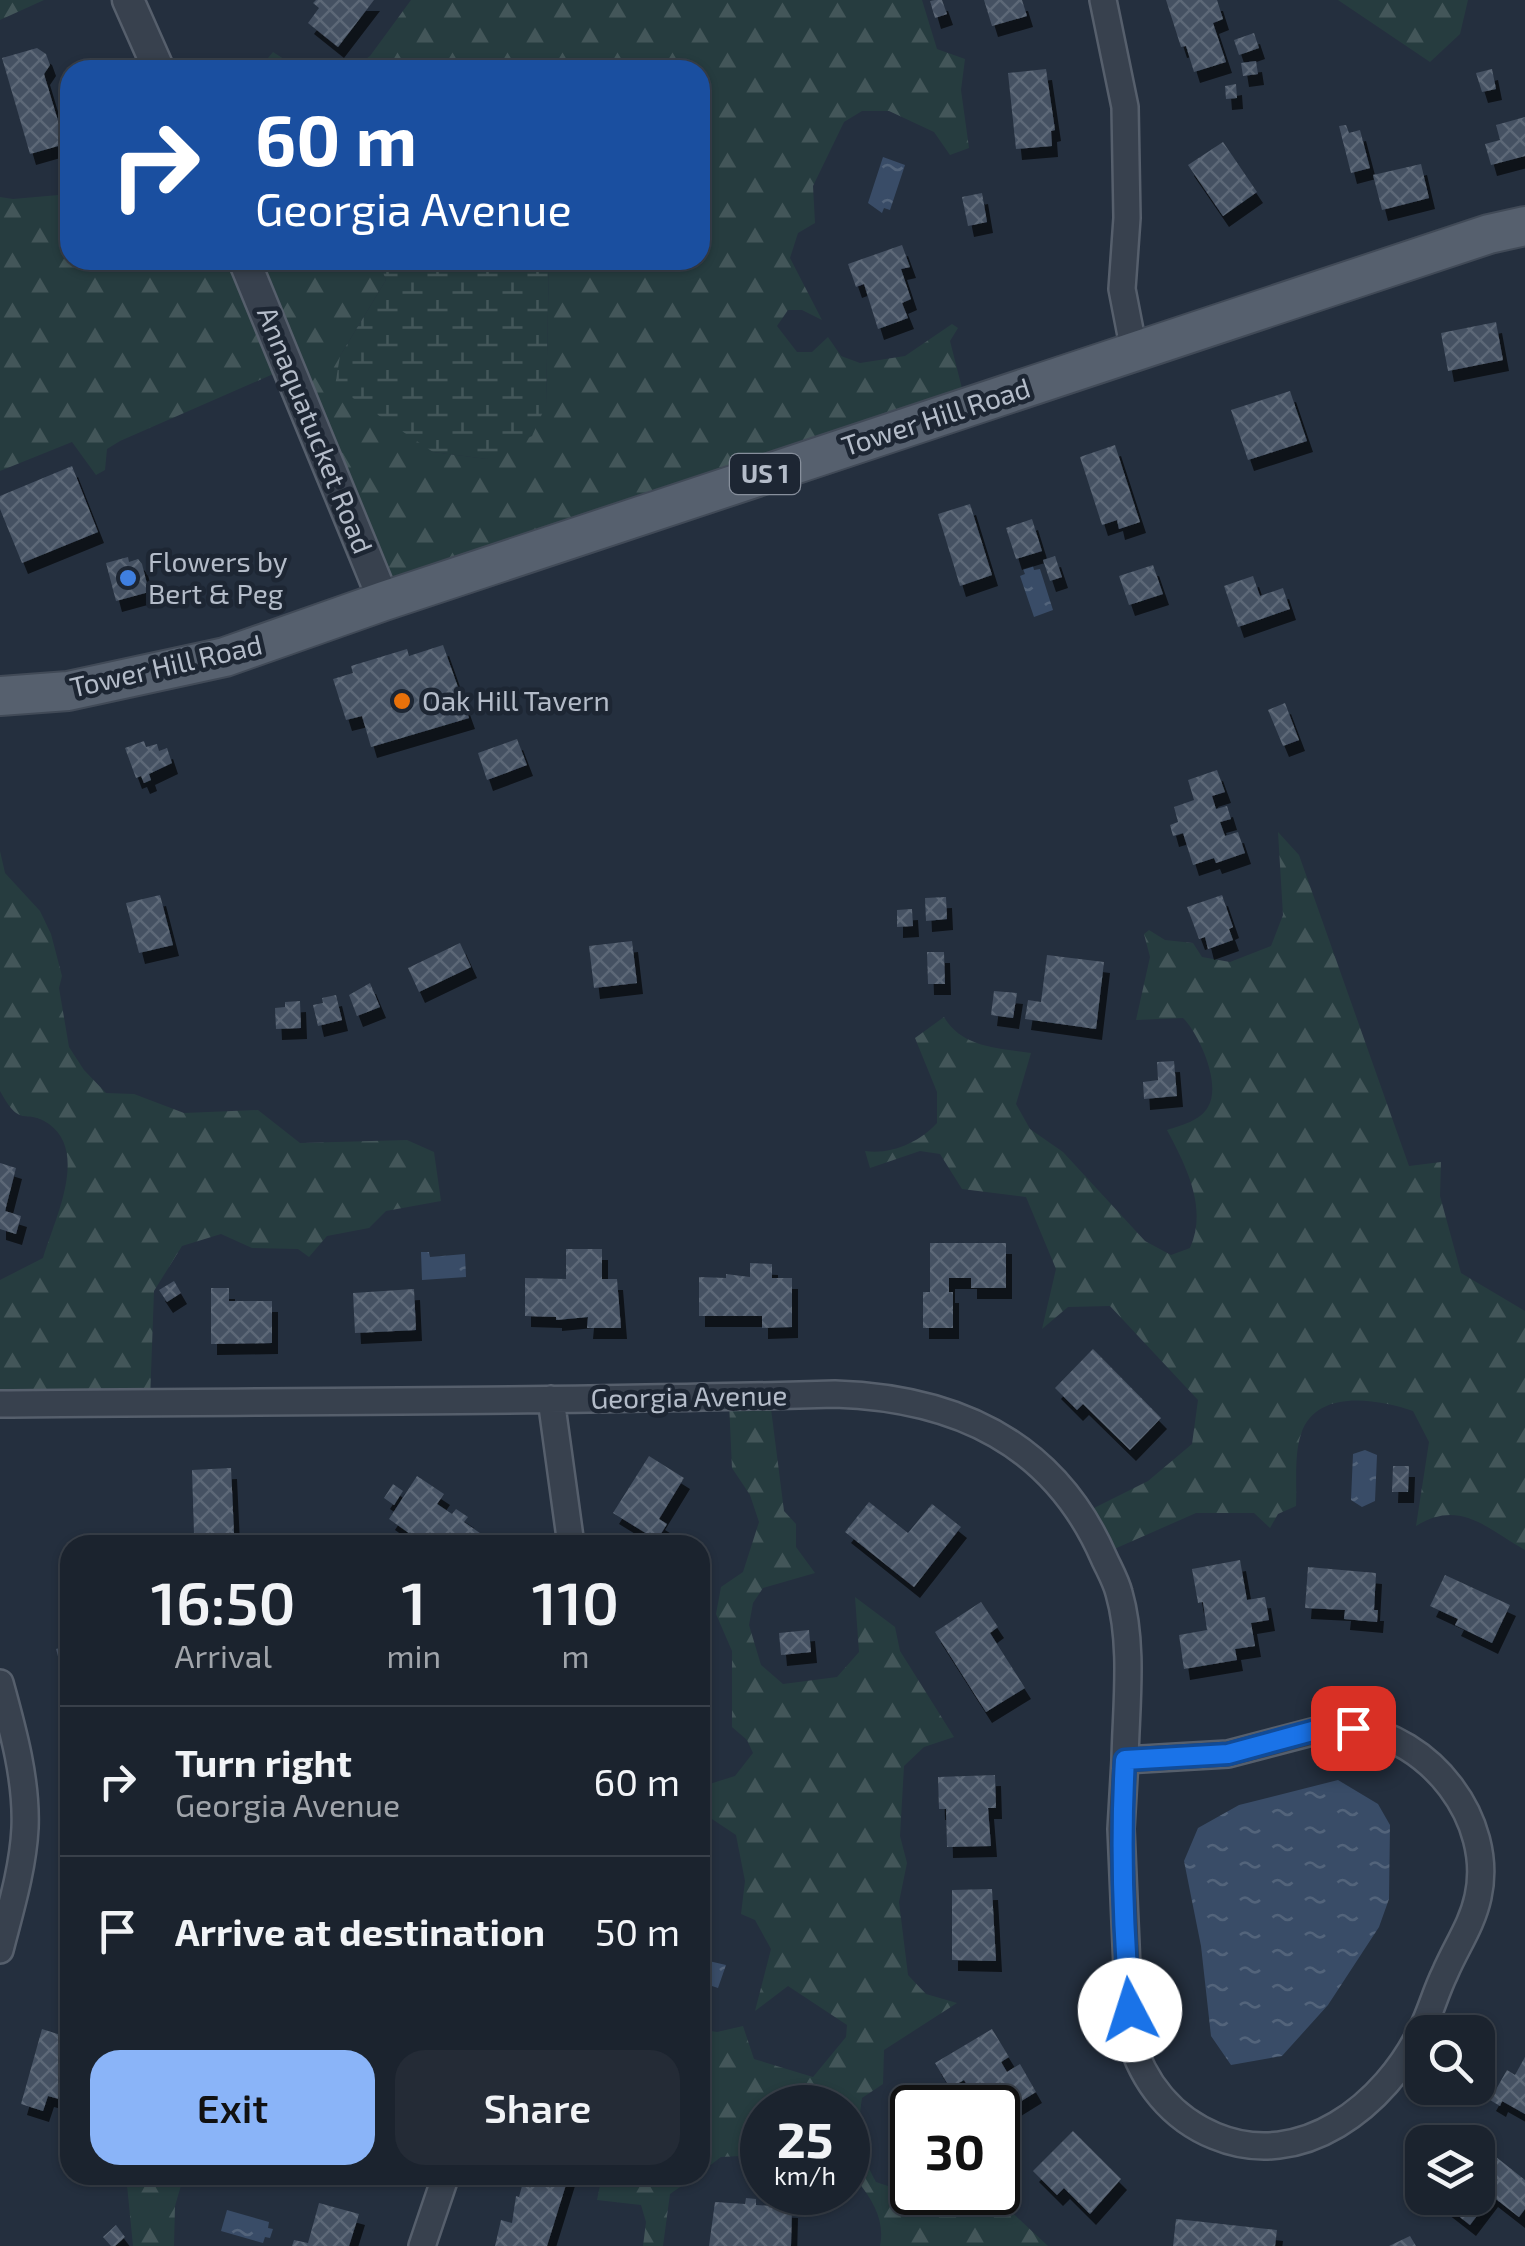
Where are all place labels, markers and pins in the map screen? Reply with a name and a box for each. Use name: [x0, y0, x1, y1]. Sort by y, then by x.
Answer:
place label: Flowers by Bert & Peg: [148, 544, 288, 610]
marker: Flowers by Bert & Peg: [117, 567, 139, 589]
place label: Oak Hill Tavern: [422, 683, 610, 717]
marker: Oak Hill Tavern: [391, 690, 413, 712]
pin: [1311, 1686, 1396, 1771]

